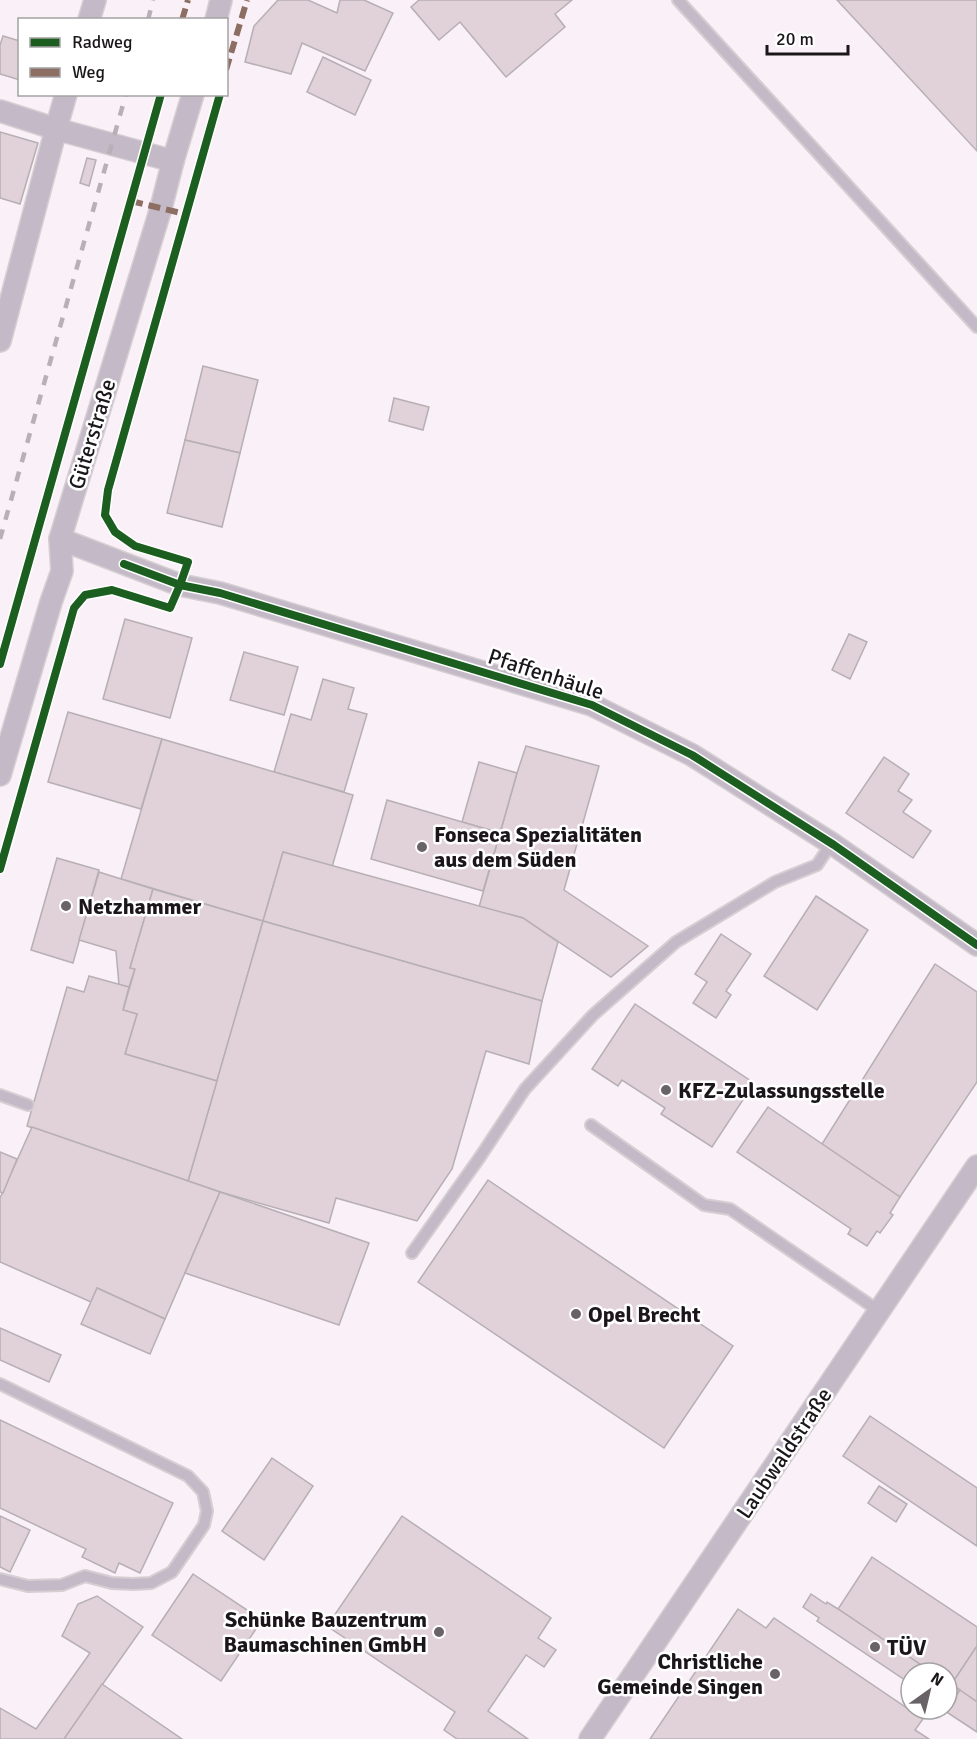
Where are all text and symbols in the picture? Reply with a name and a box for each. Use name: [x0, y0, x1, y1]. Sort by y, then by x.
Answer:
legend: [18, 18, 228, 96]
scale bar: [767, 18, 848, 56]
text: 20 m: [776, 28, 814, 50]
text: Radweg: [72, 31, 133, 53]
text: Weg: [72, 61, 105, 83]
street label: Güterstraße: [62, 376, 122, 492]
street label: Pfaffenhäule: [485, 643, 607, 705]
place label: Fonseca Spezialitäten aus dem Süden: [434, 821, 642, 873]
marker: Fonseca Spezialitäten aus dem Süden: [415, 840, 429, 854]
place label: Netzhammer: [78, 893, 201, 920]
marker: Netzhammer: [59, 899, 73, 913]
place label: KFZ-Zulassungsstelle: [678, 1077, 885, 1104]
marker: KFZ-Zulassungsstelle: [659, 1083, 673, 1097]
place label: Opel Brecht: [588, 1301, 701, 1328]
marker: Opel Brecht: [569, 1307, 583, 1321]
street label: Laubwaldstraße: [730, 1382, 838, 1524]
place label: Schünke Bauzentrum Baumaschinen GmbH: [223, 1606, 427, 1658]
marker: Schünke Bauzentrum Baumaschinen GmbH: [432, 1625, 446, 1639]
place label: TÜV: [887, 1634, 927, 1661]
marker: TÜV: [868, 1640, 882, 1654]
place label: Christliche Gemeinde Singen: [597, 1648, 763, 1700]
north arrow: [899, 1661, 959, 1721]
marker: Christliche Gemeinde Singen: [768, 1667, 782, 1681]
text: N: [927, 1668, 947, 1691]

